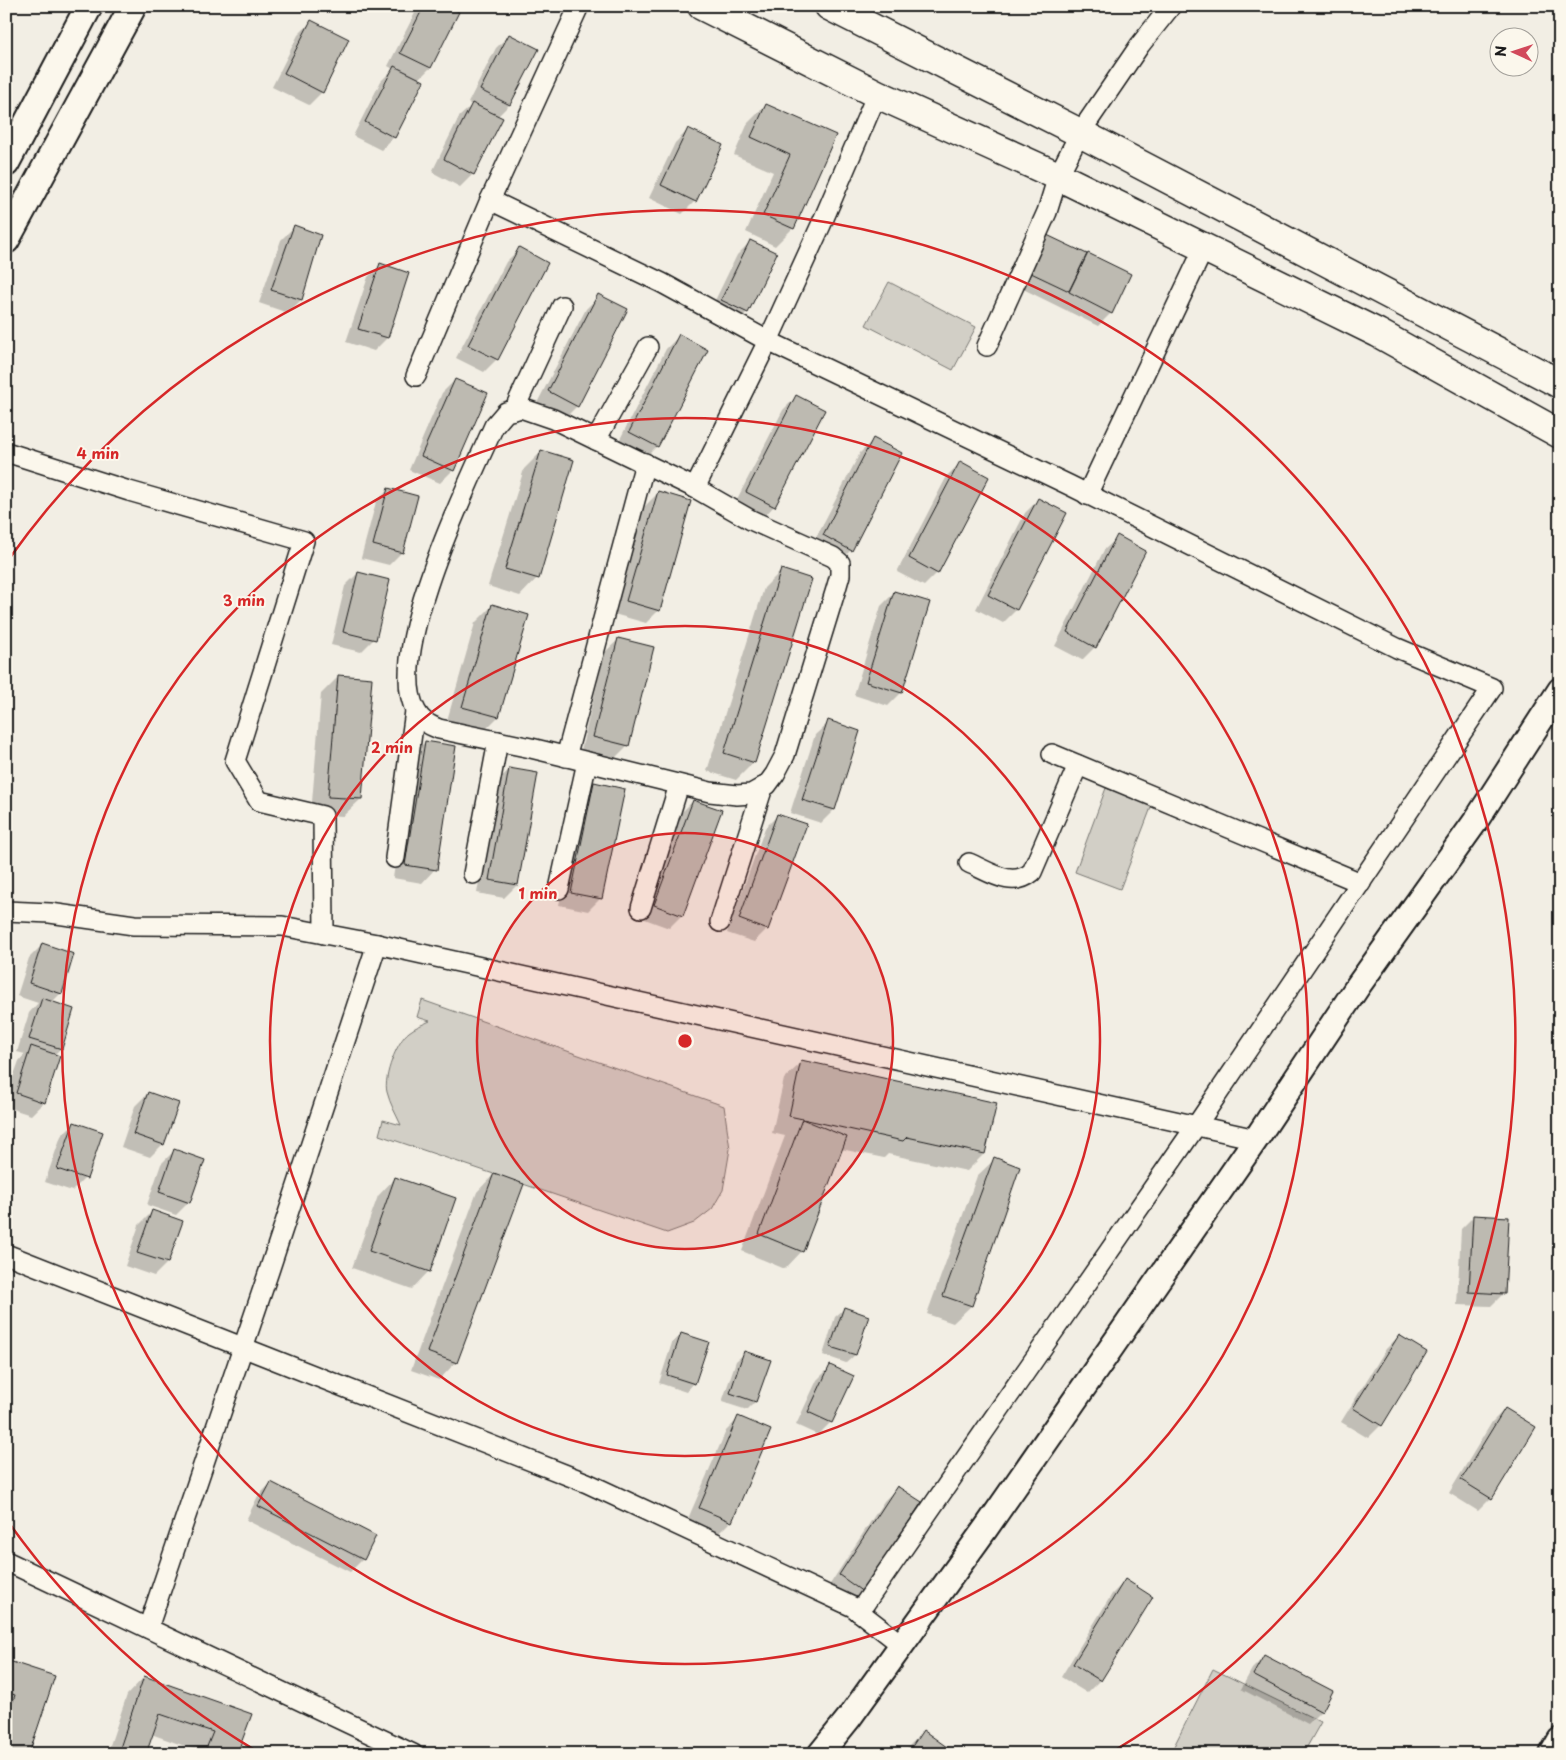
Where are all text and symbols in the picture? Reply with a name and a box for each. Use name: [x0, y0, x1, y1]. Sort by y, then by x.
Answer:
north arrow: [1488, 28, 1538, 78]
text: N: [1490, 45, 1511, 57]
text: 4 min: [77, 441, 119, 464]
text: 3 min: [223, 588, 265, 611]
text: 2 min: [371, 735, 413, 758]
text: 1 min: [519, 881, 557, 904]
centre of rings: [676, 1032, 694, 1050]

